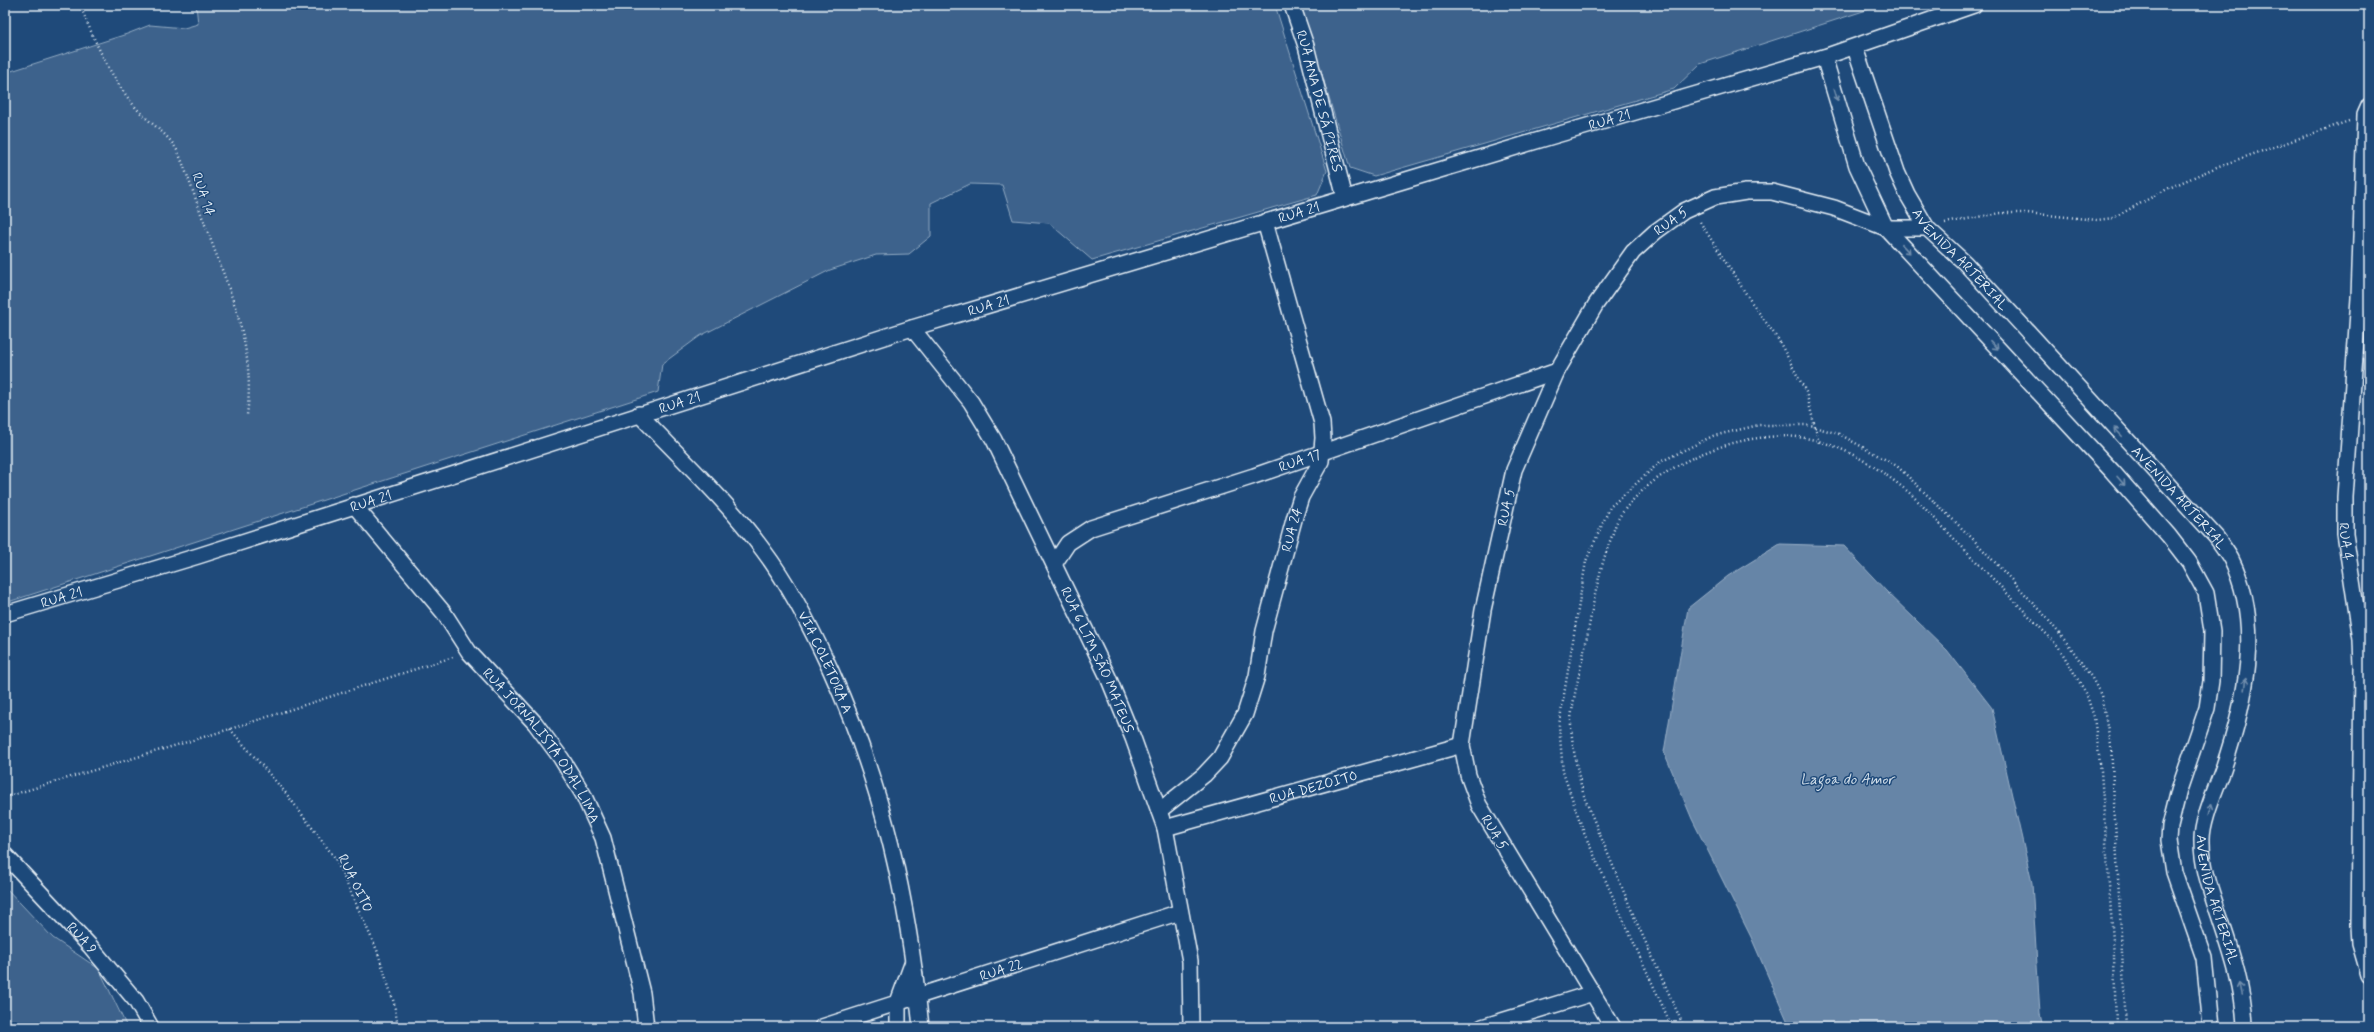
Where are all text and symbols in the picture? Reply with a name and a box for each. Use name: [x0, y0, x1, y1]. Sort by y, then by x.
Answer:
street label: RUA ANA DE SÁ PIRES: [1291, 28, 1346, 174]
one-way arrow: [1833, 88, 1840, 101]
street label: RUA 21: [1587, 106, 1633, 135]
street label: RUA 14: [187, 170, 219, 219]
street label: RUA 21: [1276, 198, 1322, 228]
street label: RUA 5: [1650, 203, 1692, 240]
street label: AVENIDA ARTERIAL: [1907, 205, 2012, 315]
one-way arrow: [1901, 244, 1910, 255]
street label: RUA 21: [966, 291, 1012, 321]
one-way arrow: [1990, 339, 1999, 350]
street label: RUA 21: [657, 388, 703, 418]
one-way arrow: [2114, 427, 2123, 437]
street label: AVENIDA ARTERIAL: [2127, 443, 2230, 554]
street label: RUA 17: [1277, 446, 1323, 477]
one-way arrow: [2116, 476, 2125, 486]
street label: RUA 21: [348, 487, 394, 517]
street label: RUA 5: [1494, 487, 1520, 528]
street label: RUA 24: [1278, 505, 1307, 554]
street label: RUA 4: [2335, 523, 2357, 562]
street label: RUA 21: [39, 583, 85, 613]
street label: RUA 6 LTM SÃO MATEUS: [1056, 584, 1138, 736]
street label: VIA COLETORA A: [793, 608, 856, 716]
street label: RUA JORNALISTA ODAL LIMA: [478, 664, 603, 827]
one-way arrow: [2241, 678, 2249, 691]
street label: RUA DEZOITO: [1268, 767, 1360, 808]
water label: Lagoa do Amor: [1800, 770, 1896, 792]
one-way arrow: [2207, 803, 2214, 816]
street label: RUA 5: [1477, 811, 1512, 854]
street label: AVENIDA ARTERIAL: [2192, 834, 2242, 967]
street label: RUA OITO: [333, 851, 377, 915]
street label: RUA 9: [62, 919, 101, 958]
street label: RUA 22: [978, 955, 1025, 986]
one-way arrow: [2236, 982, 2244, 995]

